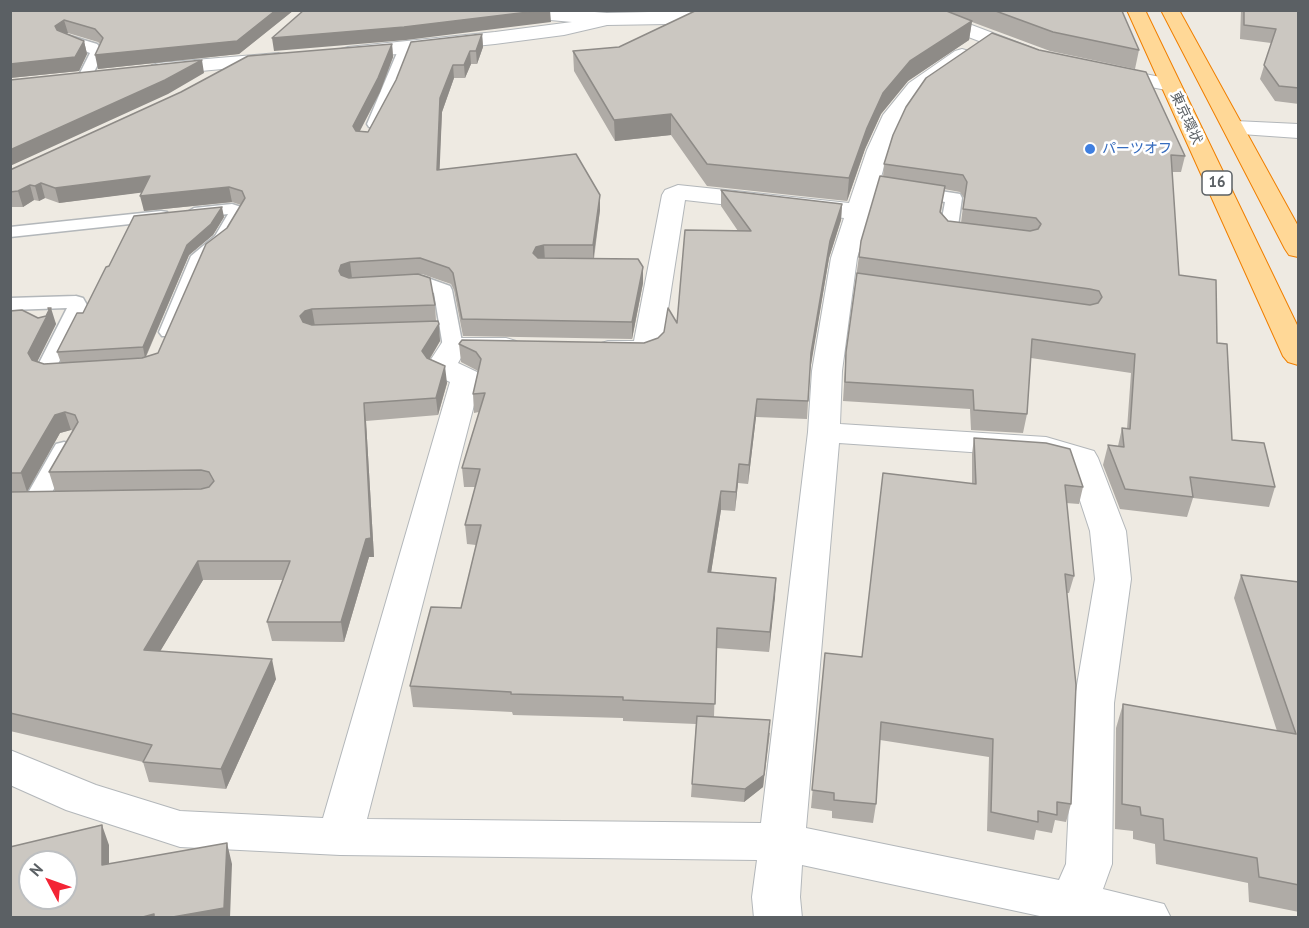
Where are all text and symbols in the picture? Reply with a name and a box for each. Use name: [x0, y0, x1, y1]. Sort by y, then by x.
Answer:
street label: 東京環状: [1167, 89, 1205, 147]
place label: パーツオフ: [1102, 141, 1172, 157]
marker: パーツオフ: [1083, 142, 1097, 156]
road number: 16: [1202, 171, 1232, 195]
north arrow: [18, 850, 78, 910]
text: N: [25, 859, 47, 880]

